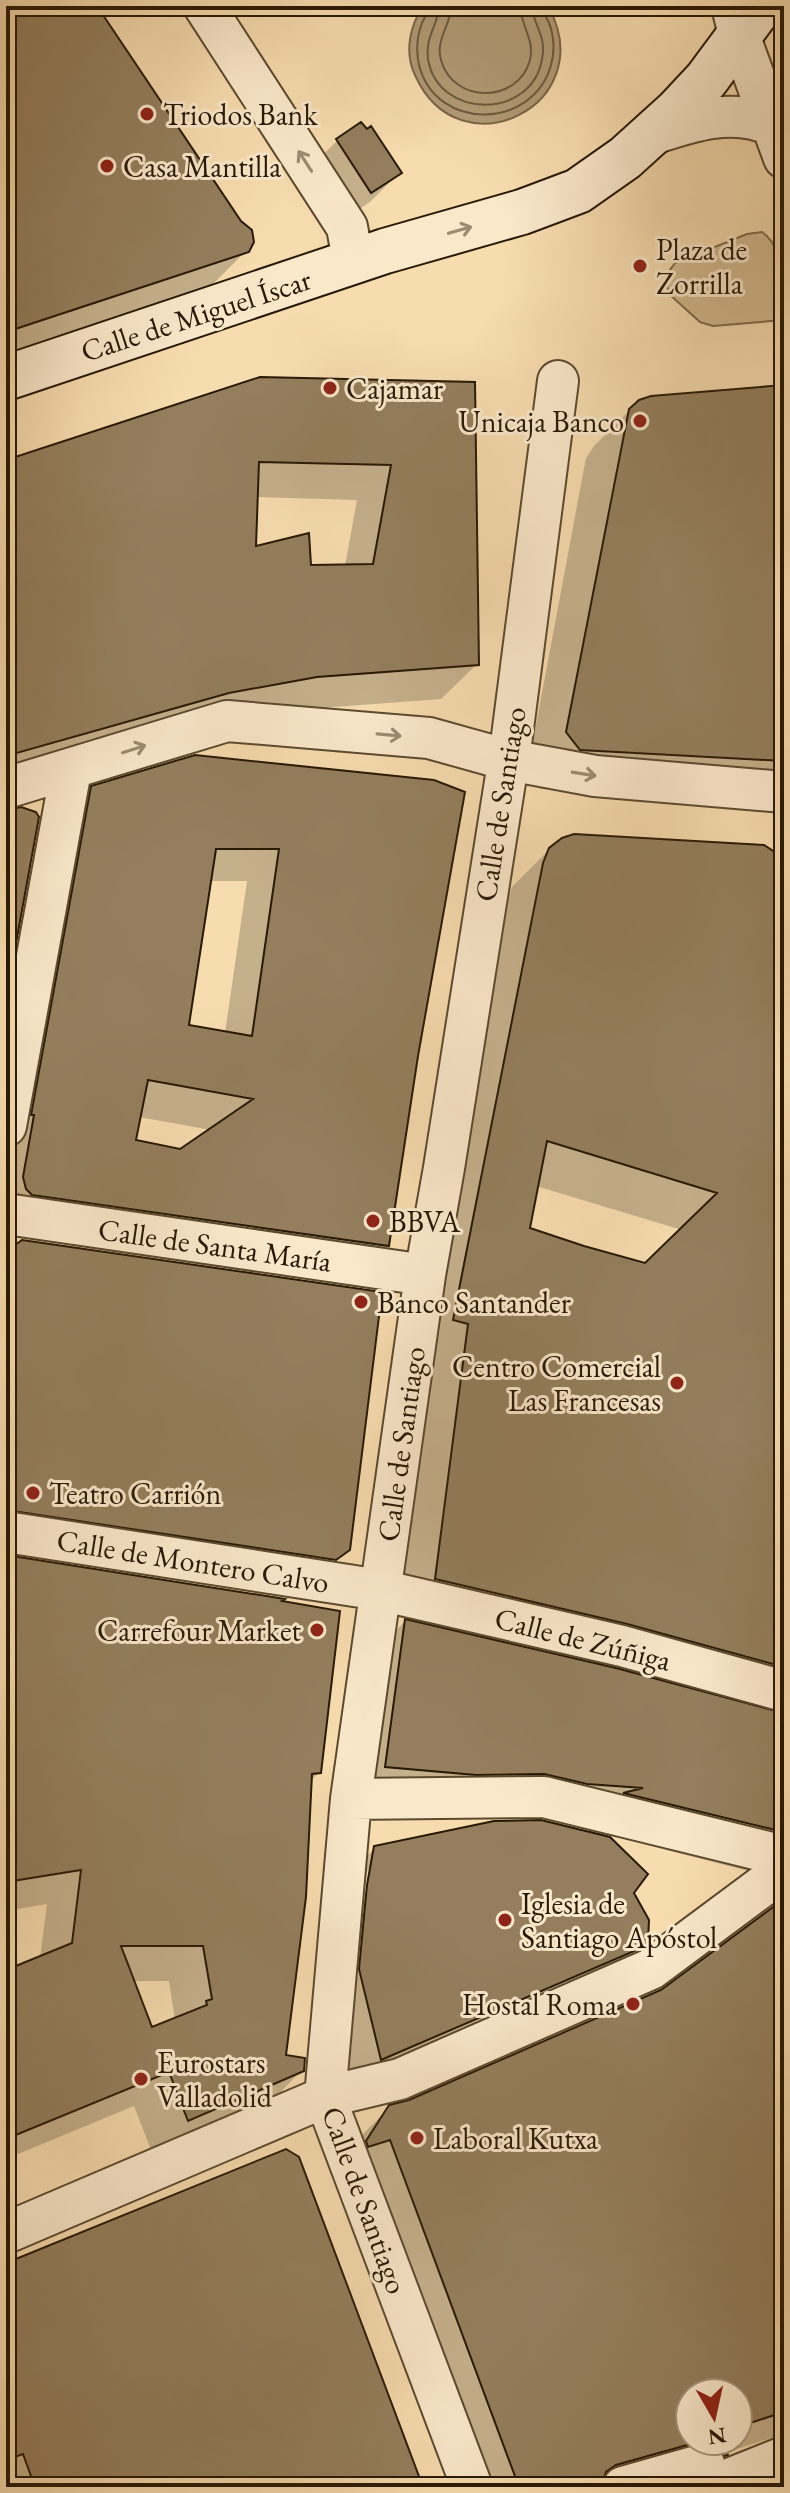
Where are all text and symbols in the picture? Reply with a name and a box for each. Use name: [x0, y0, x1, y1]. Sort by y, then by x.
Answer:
place label: Triodos Bank: [163, 95, 318, 134]
marker: Triodos Bank: [138, 105, 156, 123]
place label: Casa Mantilla: [123, 147, 281, 186]
one-way arrow: [296, 151, 313, 173]
marker: Casa Mantilla: [98, 157, 116, 175]
one-way arrow: [446, 221, 472, 236]
place label: Plaza de Zorrilla: [656, 230, 747, 303]
marker: Plaza de Zorrilla: [631, 257, 649, 275]
street label: Calle de Miguel Íscar: [76, 259, 316, 371]
place label: Cajamar: [346, 369, 443, 408]
marker: Cajamar: [321, 379, 339, 397]
place label: Unicaja Banco: [459, 402, 624, 441]
marker: Unicaja Banco: [631, 412, 649, 430]
street label: Calle de Santiago: [465, 704, 535, 904]
one-way arrow: [375, 727, 402, 742]
one-way arrow: [121, 741, 146, 756]
one-way arrow: [571, 767, 597, 782]
place label: BBVA: [389, 1202, 461, 1241]
street label: Calle de Santa María: [96, 1209, 334, 1281]
marker: BBVA: [364, 1212, 382, 1230]
place label: Banco Santander: [377, 1283, 571, 1322]
marker: Banco Santander: [352, 1293, 370, 1311]
street label: Calle de Santiago: [368, 1344, 434, 1544]
place label: Centro Comercial Las Francesas: [452, 1347, 661, 1420]
marker: Centro Comercial Las Francesas: [668, 1374, 686, 1392]
place label: Teatro Carrión: [49, 1474, 221, 1513]
marker: Teatro Carrión: [24, 1484, 42, 1502]
street label: Calle de Montero Calvo: [54, 1520, 332, 1602]
street label: Calle de Zúñiga: [491, 1598, 675, 1680]
place label: Carrefour Market: [97, 1611, 302, 1650]
marker: Carrefour Market: [308, 1621, 326, 1639]
place label: Iglesia de Santiago Apóstol: [521, 1884, 717, 1957]
marker: Iglesia de Santiago Apóstol: [496, 1911, 514, 1929]
place label: Hostal Roma: [462, 1985, 617, 2024]
marker: Hostal Roma: [624, 1995, 642, 2013]
place label: Eurostars Valladolid: [157, 2043, 273, 2116]
marker: Eurostars Valladolid: [132, 2070, 150, 2088]
street label: Calle de Santiago: [313, 2101, 417, 2299]
place label: Laboral Kutxa: [433, 2119, 598, 2158]
marker: Laboral Kutxa: [408, 2129, 426, 2147]
north arrow: [674, 2377, 754, 2457]
text: N: [706, 2421, 728, 2452]

